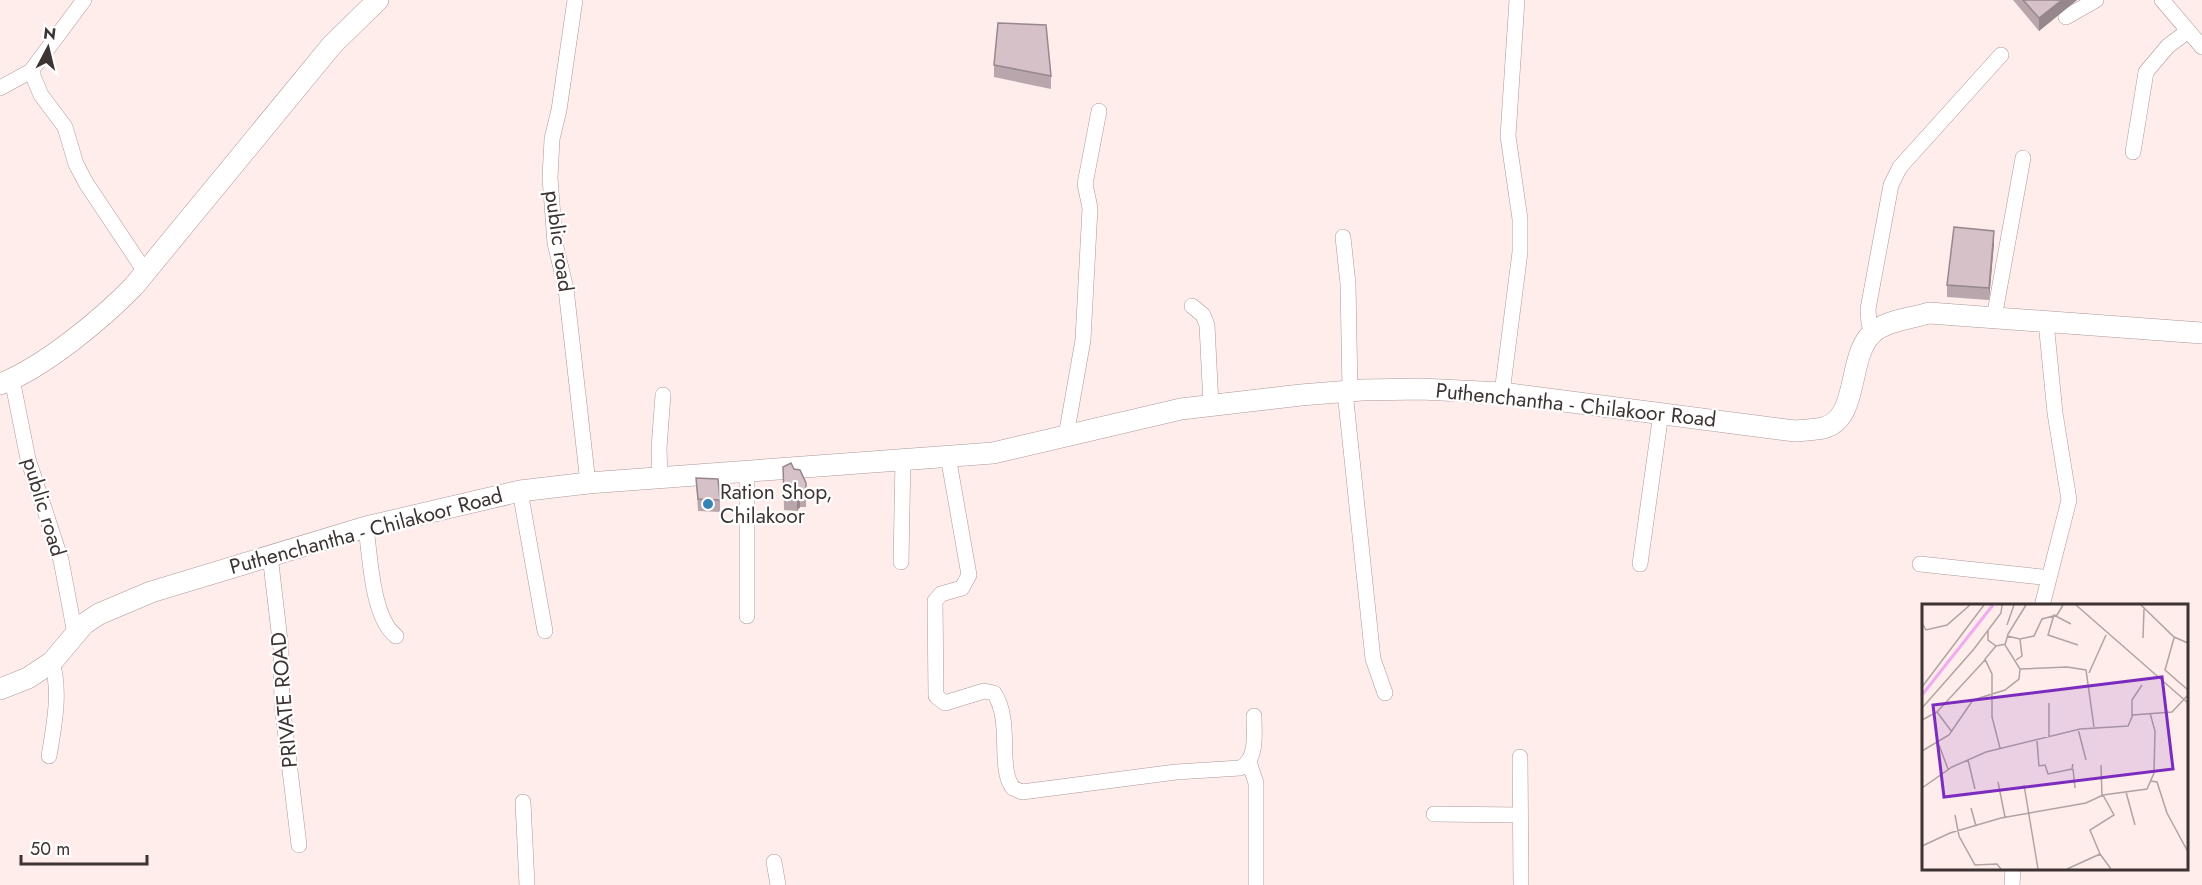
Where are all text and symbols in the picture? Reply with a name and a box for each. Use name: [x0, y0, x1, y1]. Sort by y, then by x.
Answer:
north arrow: [18, 18, 78, 78]
text: N: [42, 21, 57, 46]
street label: public road: [537, 188, 581, 294]
street label: Puthenchantha - Chilakoor Road: [1434, 375, 1718, 435]
street label: public road: [15, 454, 73, 560]
place label: Ration Shop, Chilakoor: [720, 477, 833, 531]
street label: Puthenchantha - Chilakoor Road: [226, 480, 506, 582]
marker: Ration Shop, Chilakoor: [701, 497, 715, 511]
inset map: [1922, 604, 2187, 870]
street label: PRIVATE ROAD: [263, 631, 305, 769]
scale bar: [21, 828, 147, 866]
text: 50 m: [30, 836, 70, 862]

